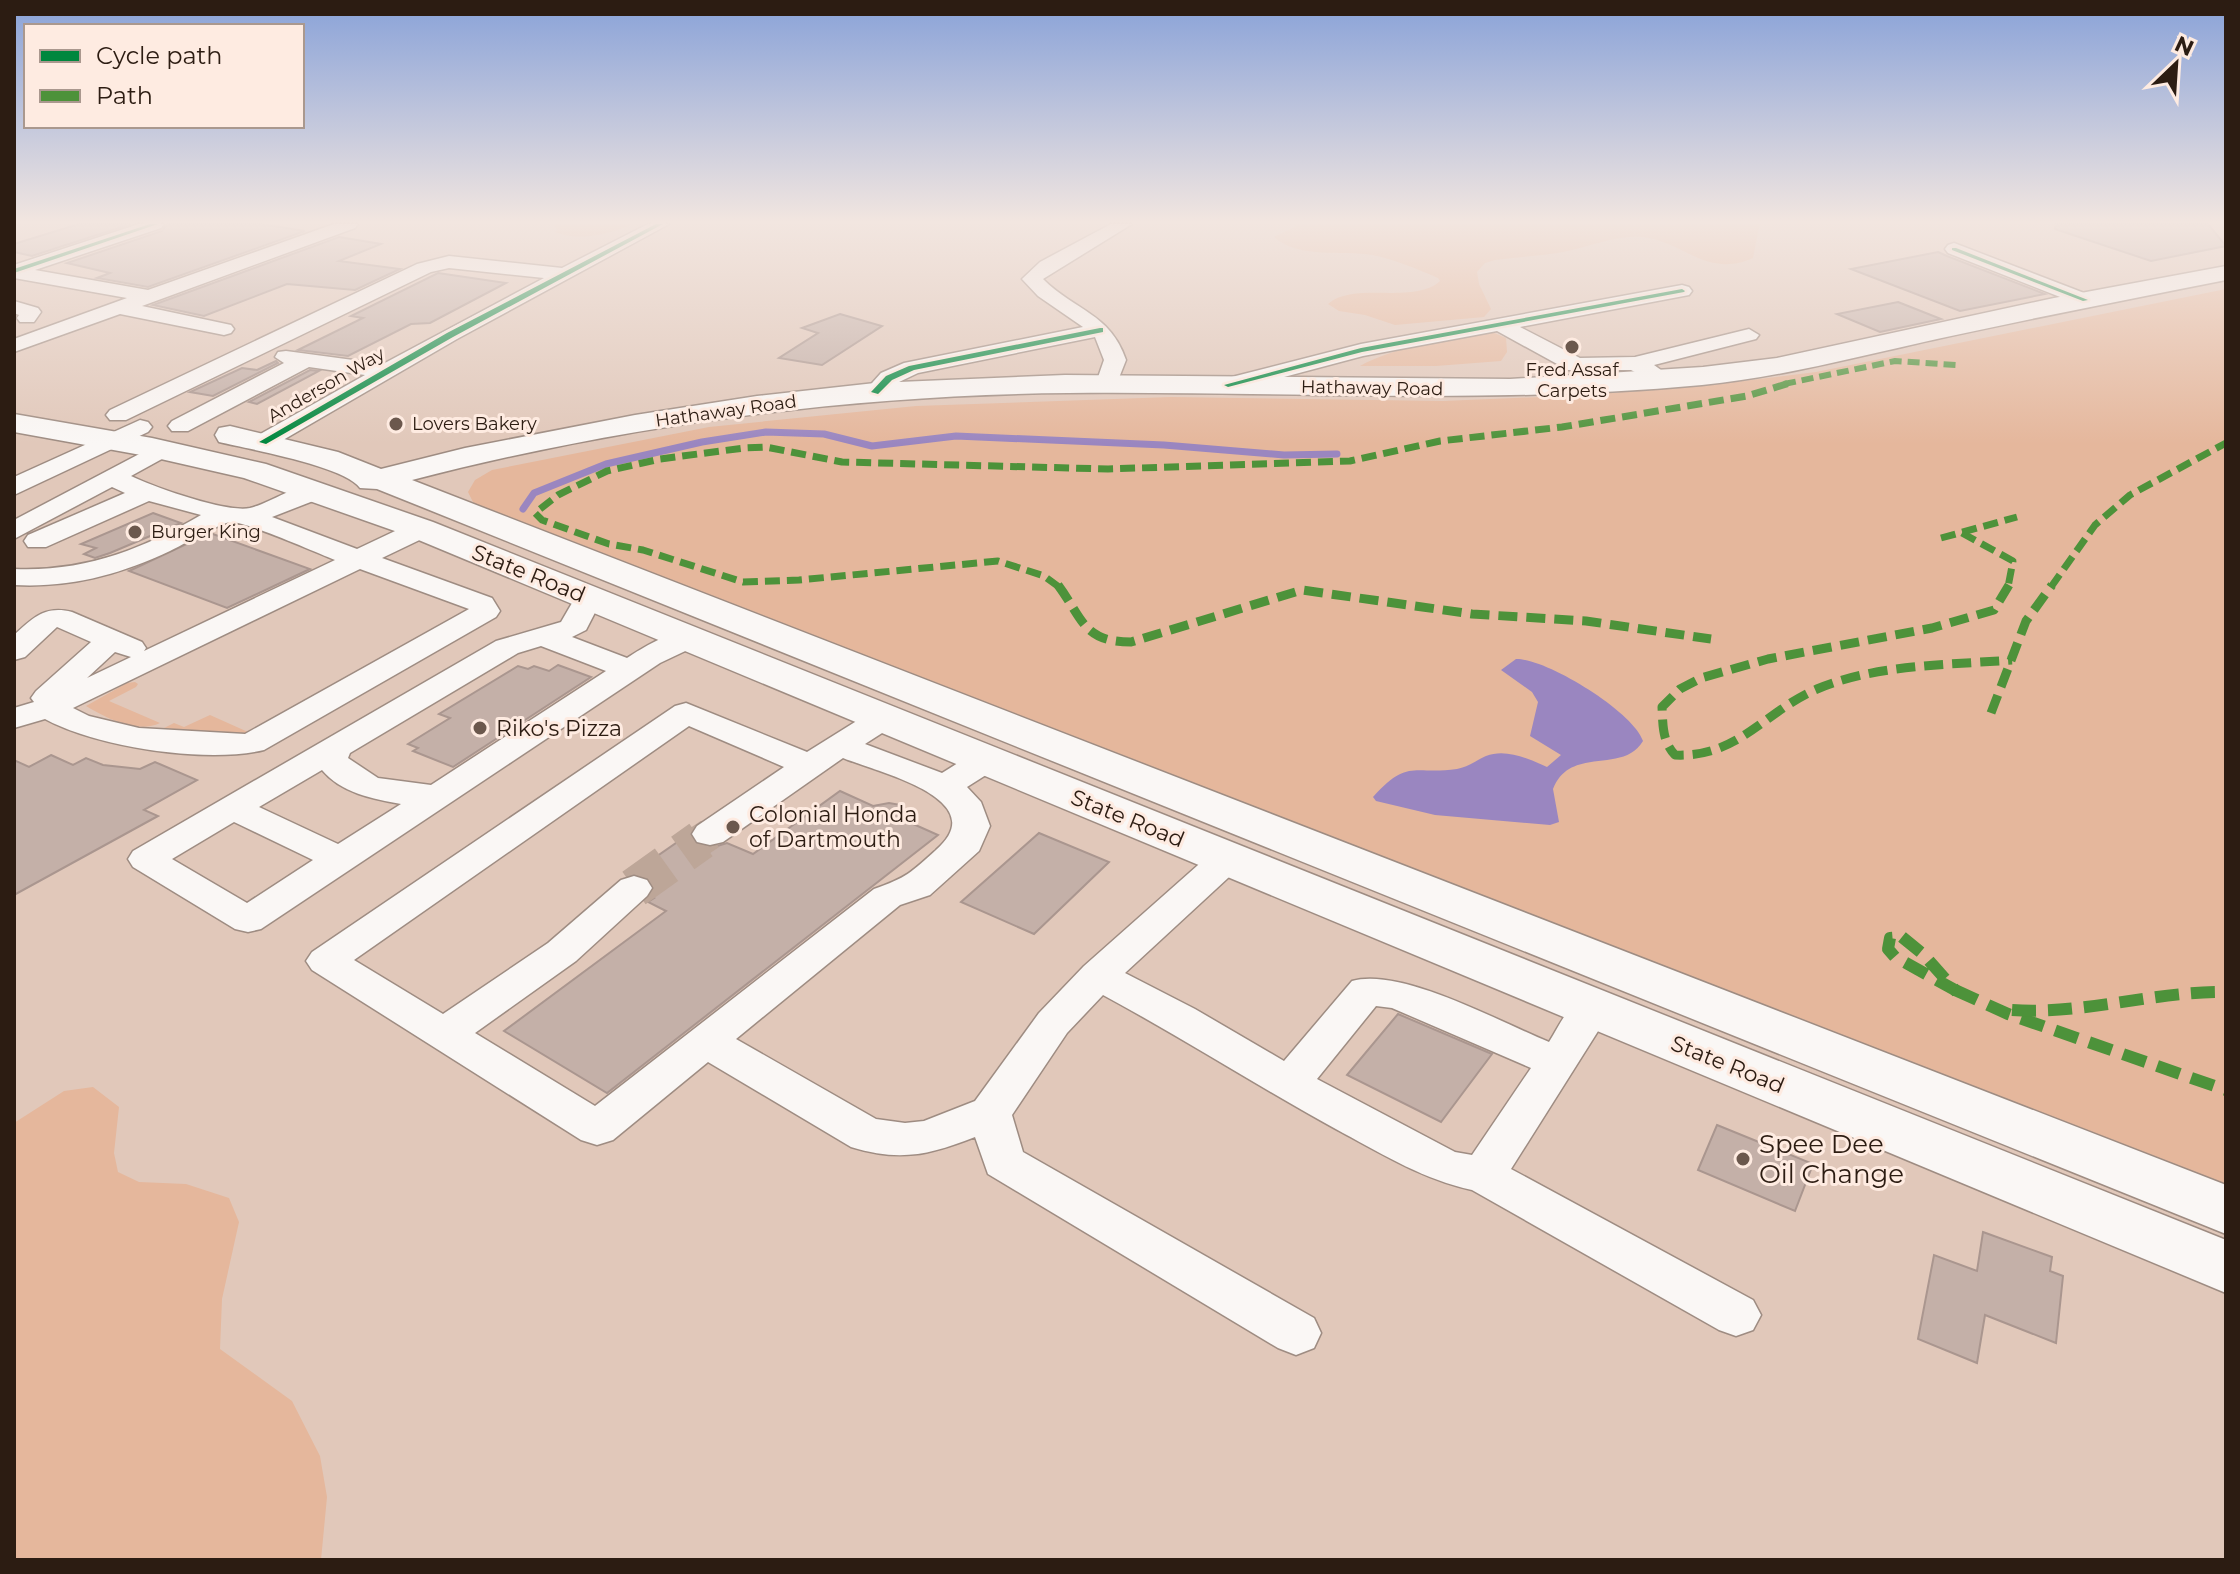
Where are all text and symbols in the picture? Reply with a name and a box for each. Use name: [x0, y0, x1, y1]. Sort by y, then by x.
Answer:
legend: [24, 24, 304, 128]
north arrow: [2136, 24, 2216, 104]
text: N: [2170, 30, 2198, 62]
text: Cycle path: [96, 41, 223, 70]
text: Path: [96, 81, 153, 110]
marker: Fred Assaf Carpets: [1563, 338, 1581, 356]
street label: Anderson Way: [264, 343, 389, 427]
place label: Fred Assaf Carpets: [1525, 359, 1619, 402]
street label: Hathaway Road: [1301, 376, 1443, 400]
street label: Hathaway Road: [654, 390, 798, 432]
place label: Lovers Bakery: [412, 413, 537, 435]
marker: Lovers Bakery: [387, 415, 405, 433]
place label: Burger King: [151, 521, 261, 543]
marker: Burger King: [126, 523, 144, 541]
street label: State Road: [468, 538, 590, 608]
place label: Riko's Pizza: [496, 715, 622, 742]
marker: Riko's Pizza: [471, 719, 489, 737]
street label: State Road: [1067, 783, 1189, 853]
place label: Colonial Honda of Dartmouth: [749, 801, 918, 853]
marker: Colonial Honda of Dartmouth: [724, 818, 742, 836]
street label: State Road: [1667, 1029, 1789, 1099]
place label: Spee Dee Oil Change: [1759, 1128, 1904, 1190]
marker: Spee Dee Oil Change: [1734, 1150, 1752, 1168]

